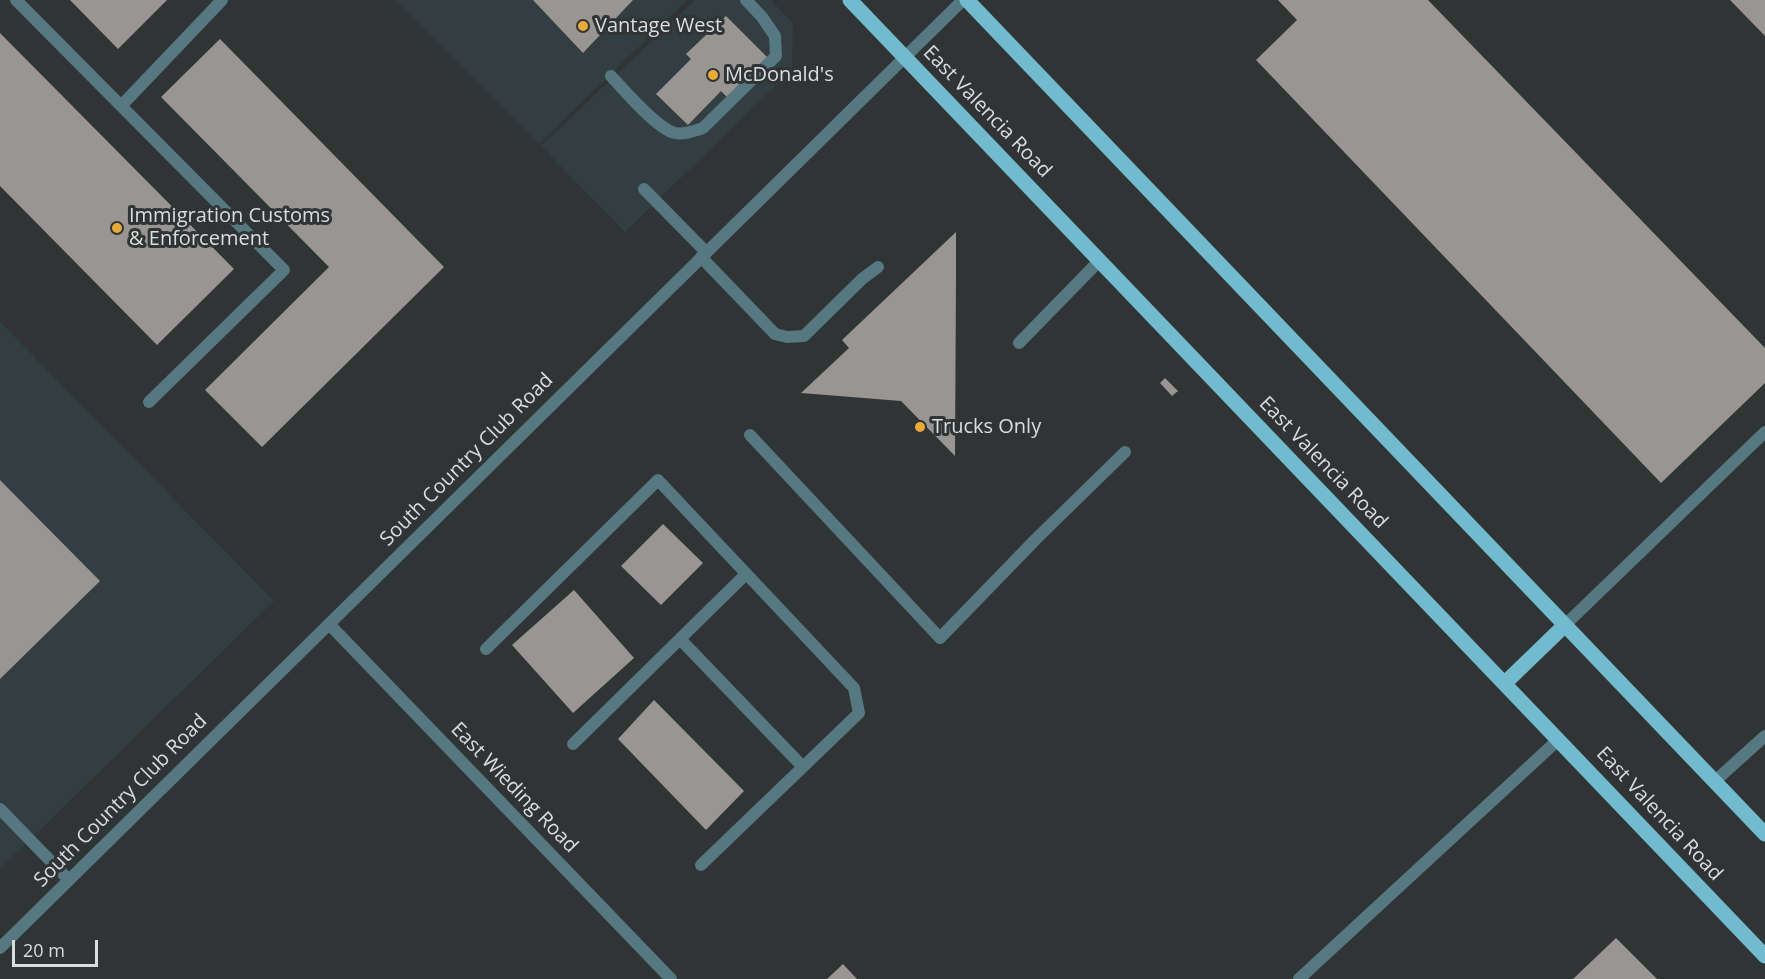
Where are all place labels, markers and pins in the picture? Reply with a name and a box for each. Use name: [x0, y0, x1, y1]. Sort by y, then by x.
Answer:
place label: Vantage West: [595, 14, 722, 38]
marker: Vantage West: [576, 19, 590, 33]
place label: McDonald's: [725, 63, 834, 87]
marker: McDonald's: [706, 68, 720, 82]
place label: Immigration Customs & Enforcement: [129, 204, 330, 251]
marker: Immigration Customs & Enforcement: [110, 221, 124, 235]
place label: Trucks Only: [932, 415, 1041, 439]
marker: Trucks Only: [913, 420, 927, 434]

